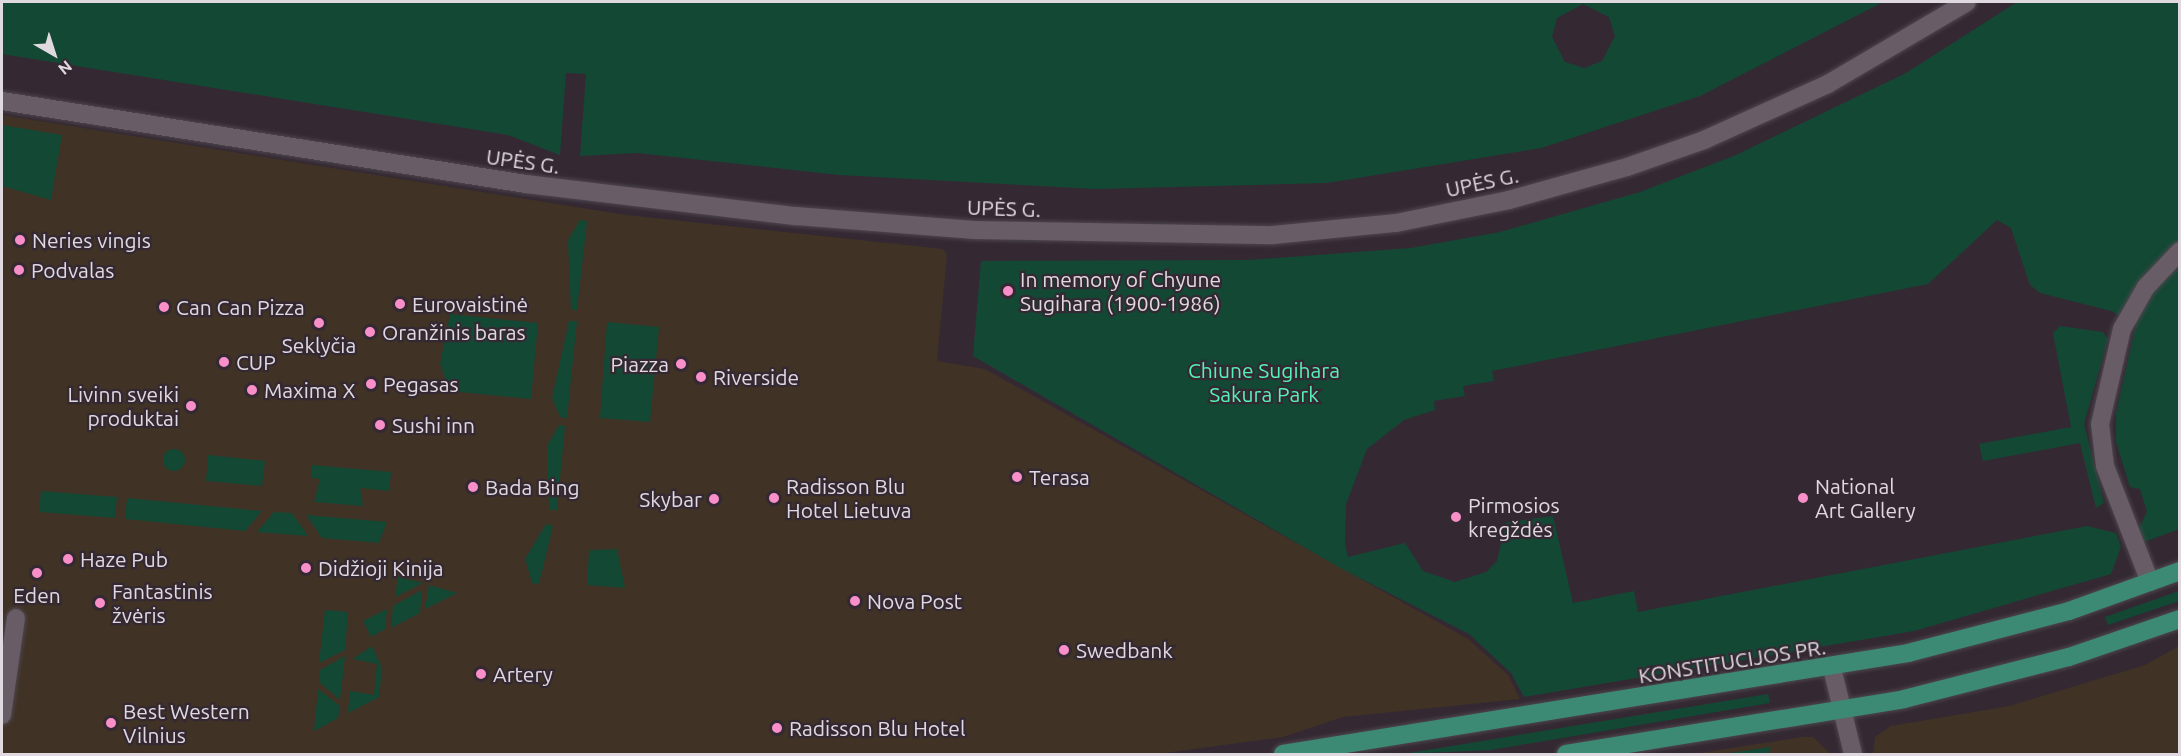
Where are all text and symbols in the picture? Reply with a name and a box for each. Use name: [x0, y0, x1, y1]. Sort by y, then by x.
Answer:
north arrow: [24, 24, 84, 84]
text: N: [55, 57, 76, 79]
street label: UPĖS G.: [485, 143, 561, 179]
street label: UPĖS G.: [1443, 162, 1521, 202]
street label: UPĖS G.: [967, 194, 1041, 222]
place label: Neries vingis: [32, 227, 151, 253]
marker: Neries vingis: [13, 233, 27, 247]
place label: Podvalas: [31, 257, 114, 283]
marker: Podvalas: [12, 263, 26, 277]
place label: In memory of Chyune Sugihara (1900-1986): [1020, 266, 1221, 316]
marker: In memory of Chyune Sugihara (1900-1986): [1001, 284, 1015, 298]
place label: Eurovaistinė: [412, 291, 528, 317]
place label: Can Can Pizza: [176, 294, 305, 320]
marker: Eurovaistinė: [393, 297, 407, 311]
marker: Can Can Pizza: [157, 300, 171, 314]
marker: Seklyčia: [312, 316, 326, 330]
place label: Oranžinis baras: [382, 319, 526, 345]
marker: Oranžinis baras: [363, 325, 377, 339]
place label: Seklyčia: [282, 332, 356, 358]
place label: CUP: [236, 349, 276, 375]
place label: Piazza: [610, 351, 669, 377]
marker: CUP: [217, 355, 231, 369]
marker: Piazza: [674, 357, 688, 371]
park label: Chiune Sugihara Sakura Park: [1188, 357, 1340, 407]
place label: Riverside: [713, 364, 799, 390]
marker: Riverside: [694, 370, 708, 384]
place label: Pegasas: [383, 371, 459, 397]
place label: Maxima X: [264, 377, 355, 403]
marker: Pegasas: [364, 377, 378, 391]
place label: Livinn sveiki produktai: [67, 381, 179, 431]
marker: Maxima X: [245, 383, 259, 397]
marker: Livinn sveiki produktai: [184, 399, 198, 413]
place label: Sushi inn: [392, 412, 475, 438]
marker: Sushi inn: [373, 418, 387, 432]
place label: Terasa: [1029, 464, 1090, 490]
marker: Terasa: [1010, 470, 1024, 484]
place label: Radisson Blu Hotel Lietuva: [786, 473, 912, 523]
place label: National Art Gallery: [1815, 473, 1916, 523]
place label: Bada Bing: [485, 474, 580, 500]
marker: Bada Bing: [466, 480, 480, 494]
place label: Skybar: [639, 486, 702, 512]
marker: Radisson Blu Hotel Lietuva: [767, 491, 781, 505]
marker: National Art Gallery: [1796, 491, 1810, 505]
marker: Skybar: [707, 492, 721, 506]
place label: Pirmosios kregždės: [1468, 492, 1560, 542]
marker: Pirmosios kregždės: [1449, 510, 1463, 524]
place label: Haze Pub: [80, 546, 168, 572]
marker: Haze Pub: [61, 552, 75, 566]
place label: Didžioji Kinija: [318, 555, 444, 581]
marker: Didžioji Kinija: [299, 561, 313, 575]
marker: Eden: [30, 566, 44, 580]
place label: Fantastinis žvėris: [112, 578, 213, 628]
place label: Eden: [13, 582, 61, 608]
place label: Nova Post: [867, 588, 962, 614]
marker: Nova Post: [848, 594, 862, 608]
marker: Fantastinis žvėris: [93, 596, 107, 610]
street label: KONSTITUCIJOS PR.: [1637, 634, 1827, 688]
place label: Swedbank: [1076, 637, 1173, 663]
marker: Swedbank: [1057, 643, 1071, 657]
place label: Artery: [493, 661, 553, 687]
marker: Artery: [474, 667, 488, 681]
place label: Best Western Vilnius: [123, 698, 250, 748]
place label: Radisson Blu Hotel: [789, 715, 965, 741]
marker: Best Western Vilnius: [104, 716, 118, 730]
marker: Radisson Blu Hotel: [770, 721, 784, 735]

